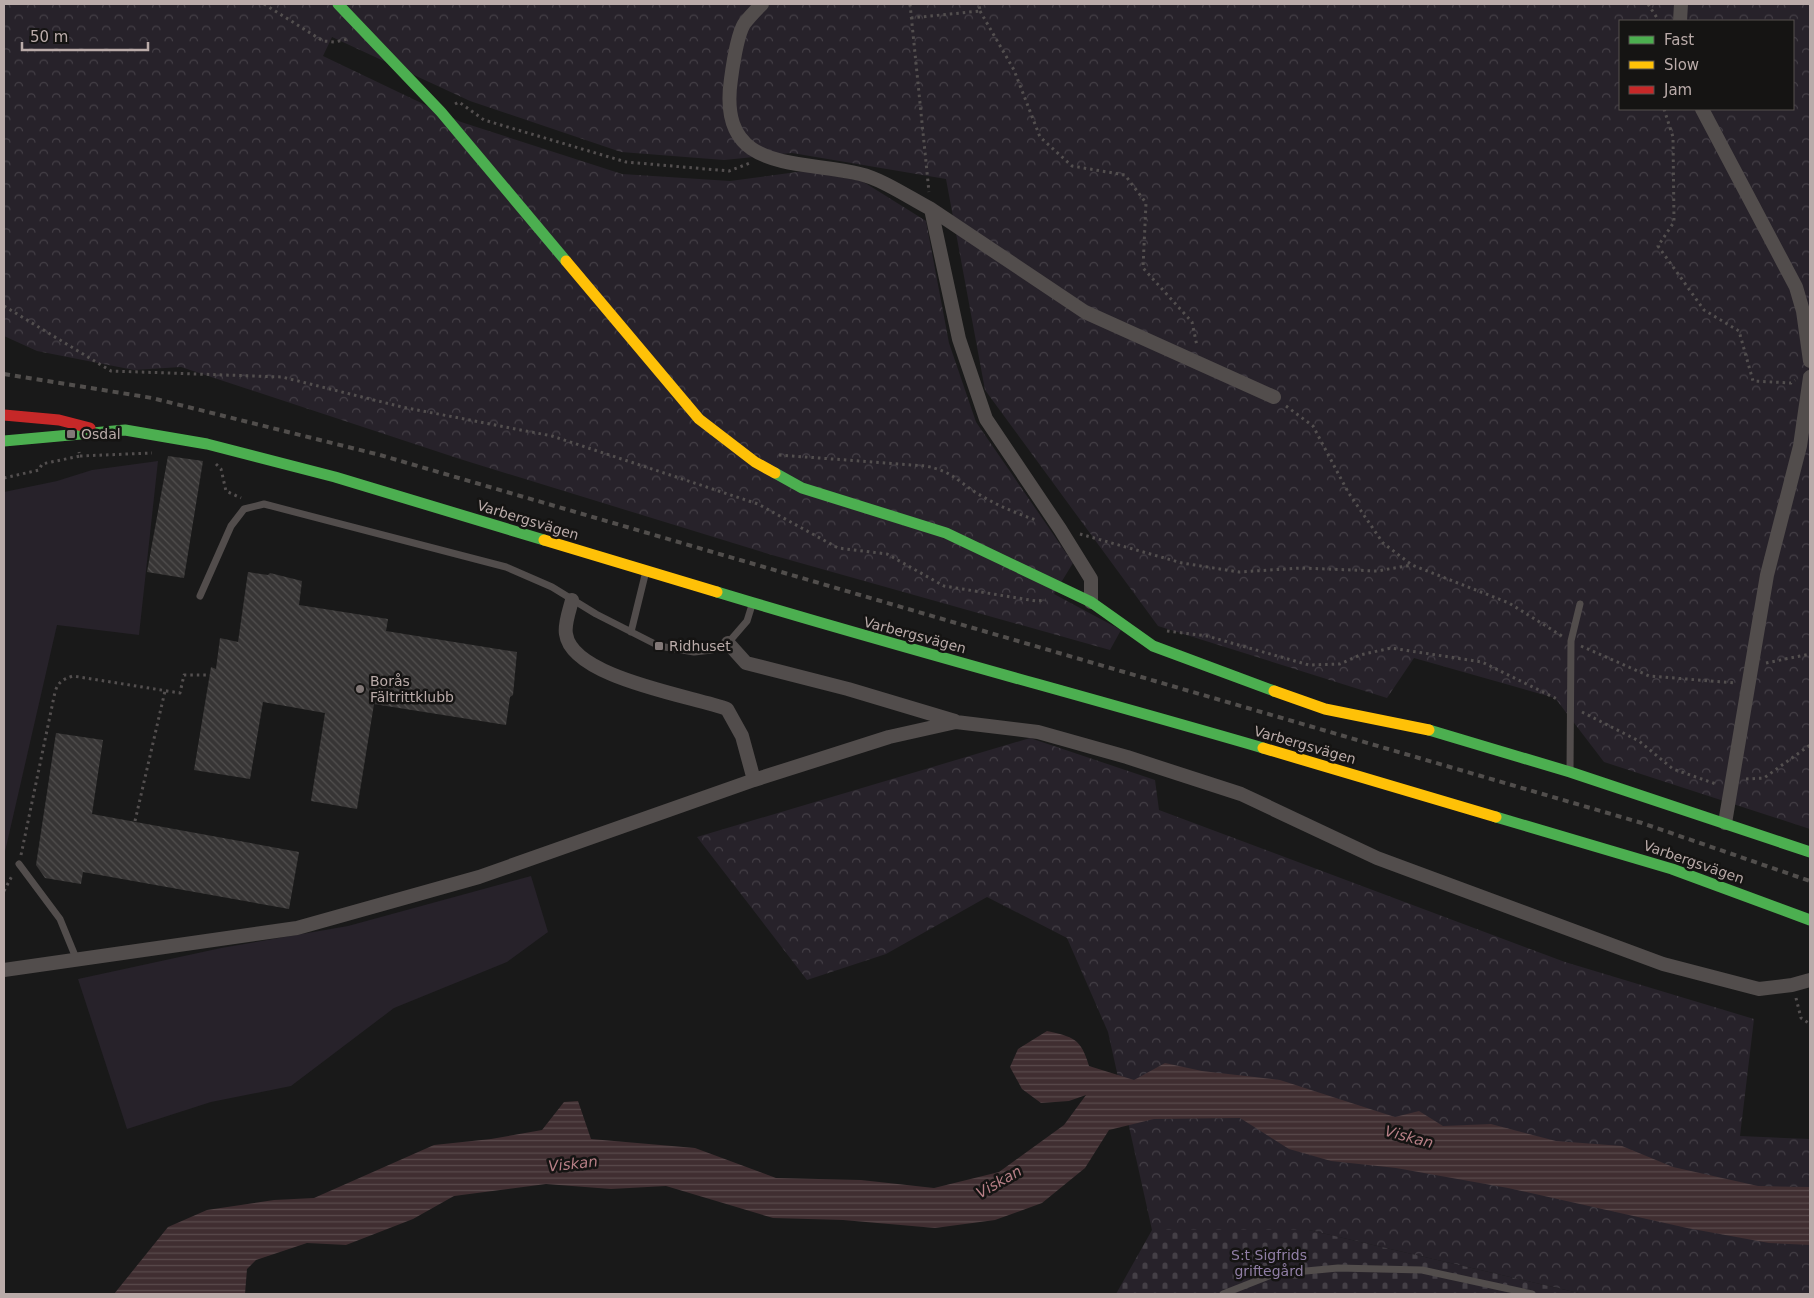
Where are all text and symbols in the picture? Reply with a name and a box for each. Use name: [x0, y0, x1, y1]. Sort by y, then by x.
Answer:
scale bar: [22, 20, 149, 52]
legend: [1619, 20, 1794, 110]
text: 50 m: [30, 28, 68, 46]
text: Fast: [1664, 31, 1694, 49]
text: Slow: [1664, 56, 1699, 74]
text: Jam: [1663, 81, 1692, 99]
place label: Osdal: [81, 426, 121, 442]
marker: Osdal: [65, 428, 77, 440]
street label: Varbergsvägen: [475, 497, 581, 543]
street label: Varbergsvägen: [862, 614, 968, 656]
place label: Ridhuset: [669, 638, 731, 654]
marker: Ridhuset: [653, 640, 665, 652]
place label: Borås Fältrittklubb: [370, 673, 454, 705]
marker: Borås Fältrittklubb: [354, 683, 366, 695]
street label: Varbergsvägen: [1252, 723, 1358, 767]
street label: Varbergsvägen: [1642, 837, 1746, 887]
water label: Viskan: [1383, 1122, 1435, 1152]
water label: Viskan: [547, 1152, 599, 1176]
water label: Viskan: [973, 1162, 1025, 1202]
park label: S:t Sigfrids griftegård: [1231, 1247, 1307, 1279]

